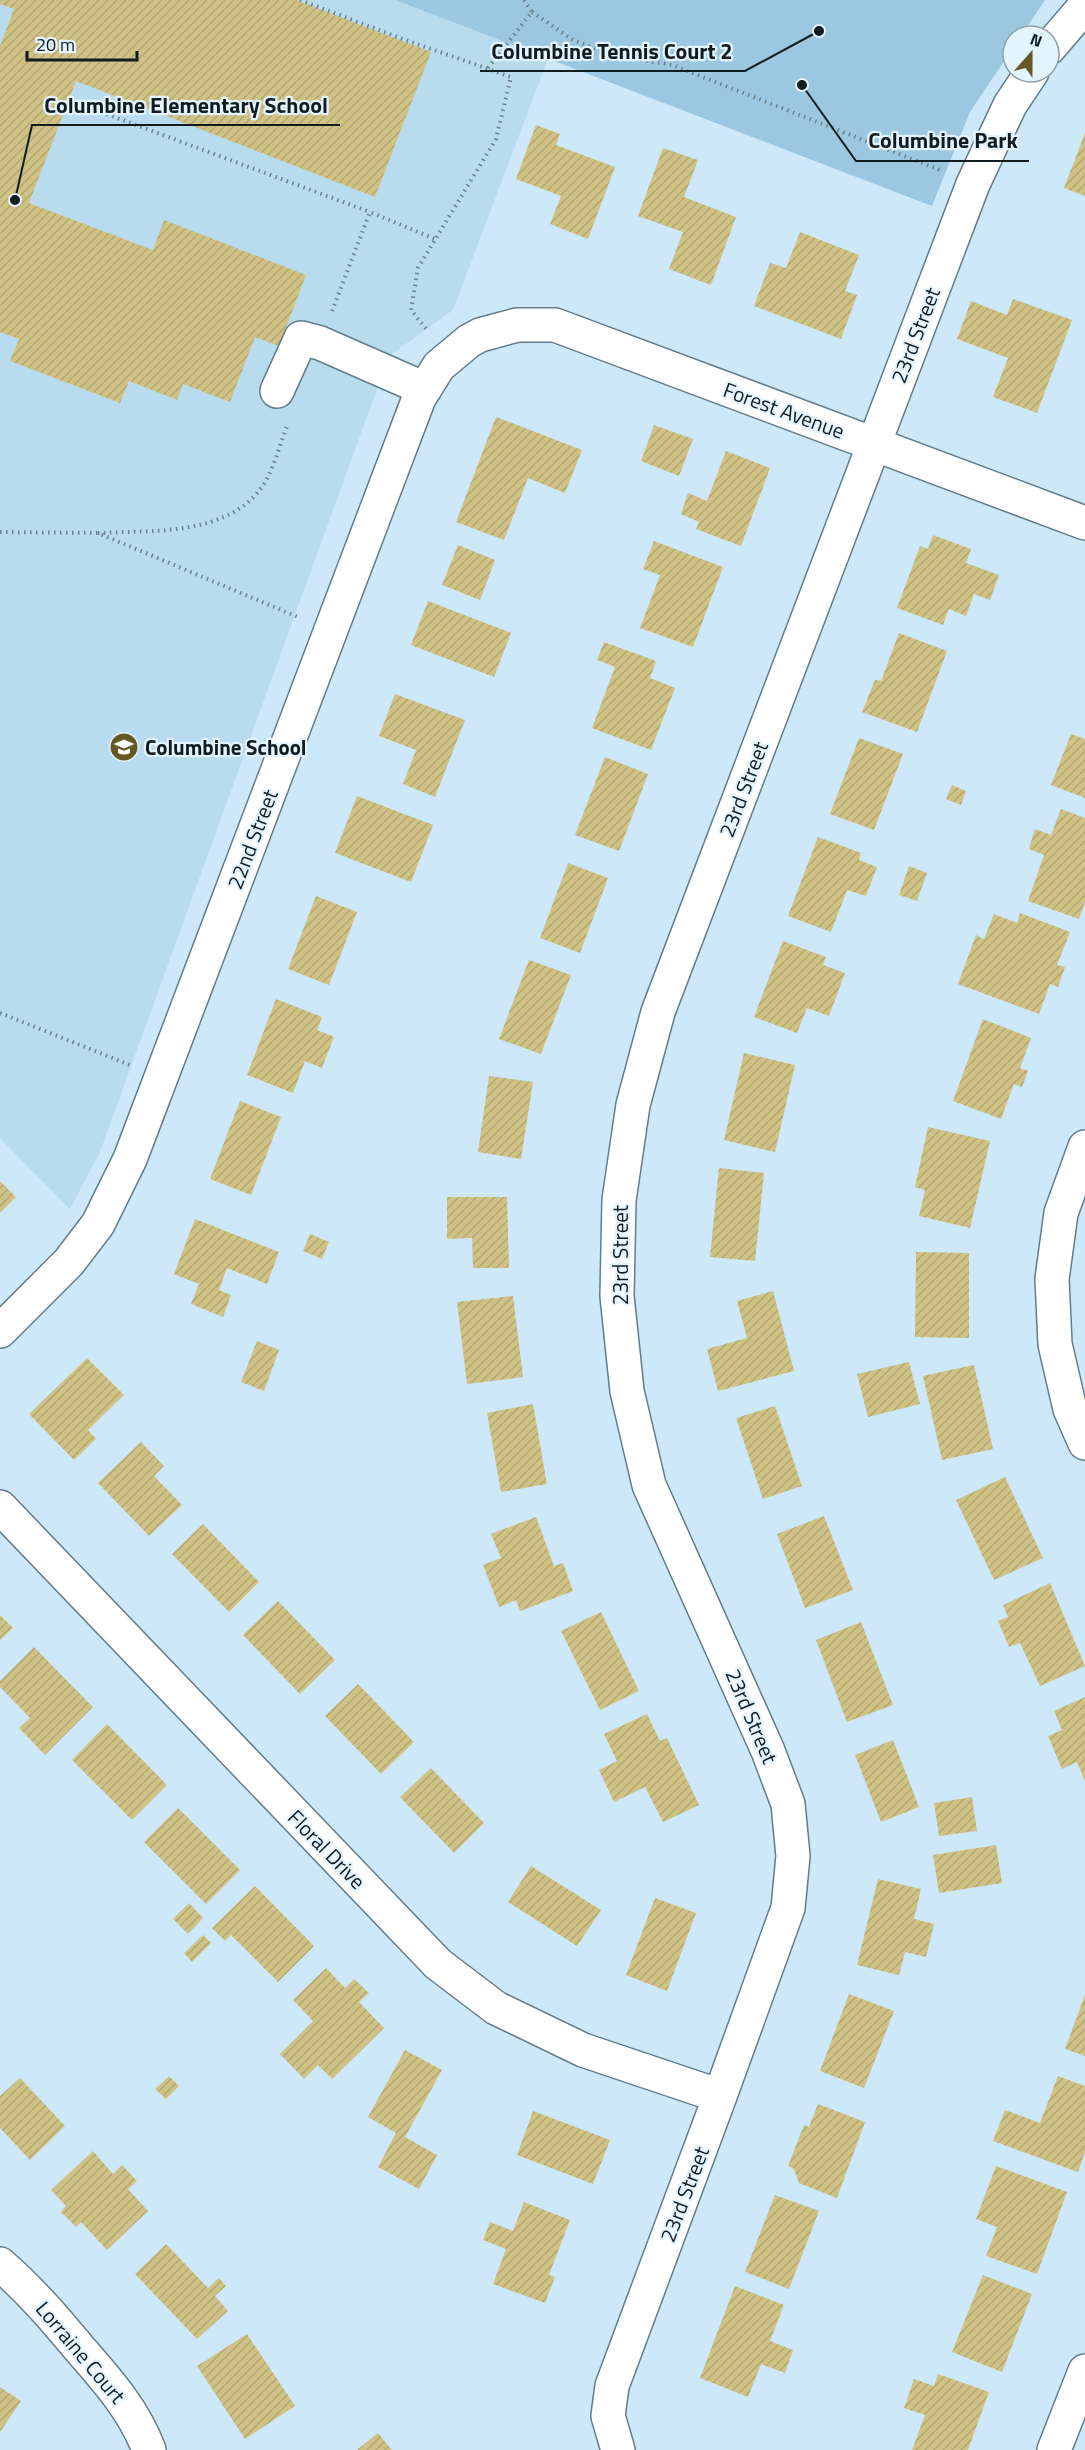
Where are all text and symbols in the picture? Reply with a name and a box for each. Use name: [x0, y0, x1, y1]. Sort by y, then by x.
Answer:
scale bar: [27, 24, 136, 62]
north arrow: [1001, 24, 1061, 84]
text: N: [1027, 27, 1046, 53]
text: 20 m: [36, 31, 75, 58]
callout: Columbine Tennis Court 2: [480, 31, 745, 71]
text: Columbine Tennis Court 2: [491, 34, 733, 68]
callout: Columbine Elementary School: [32, 85, 340, 125]
text: Columbine Elementary School: [44, 88, 328, 122]
callout: Columbine Park: [856, 121, 1029, 161]
text: Columbine Park: [868, 123, 1018, 157]
street label: 23rd Street: [882, 282, 948, 388]
street label: Forest Avenue: [719, 373, 849, 447]
school or university icon: Columbine School: [108, 731, 140, 763]
place label: Columbine School: [145, 731, 307, 763]
street label: 23rd Street: [710, 736, 776, 842]
street label: 22nd Street: [218, 784, 286, 894]
street label: 23rd Street: [604, 1204, 636, 1305]
street label: 23rd Street: [718, 1664, 787, 1769]
street label: Floral Drive: [281, 1802, 373, 1896]
street label: 23rd Street: [651, 2141, 717, 2247]
street label: Lorraine Court: [28, 2294, 134, 2411]

